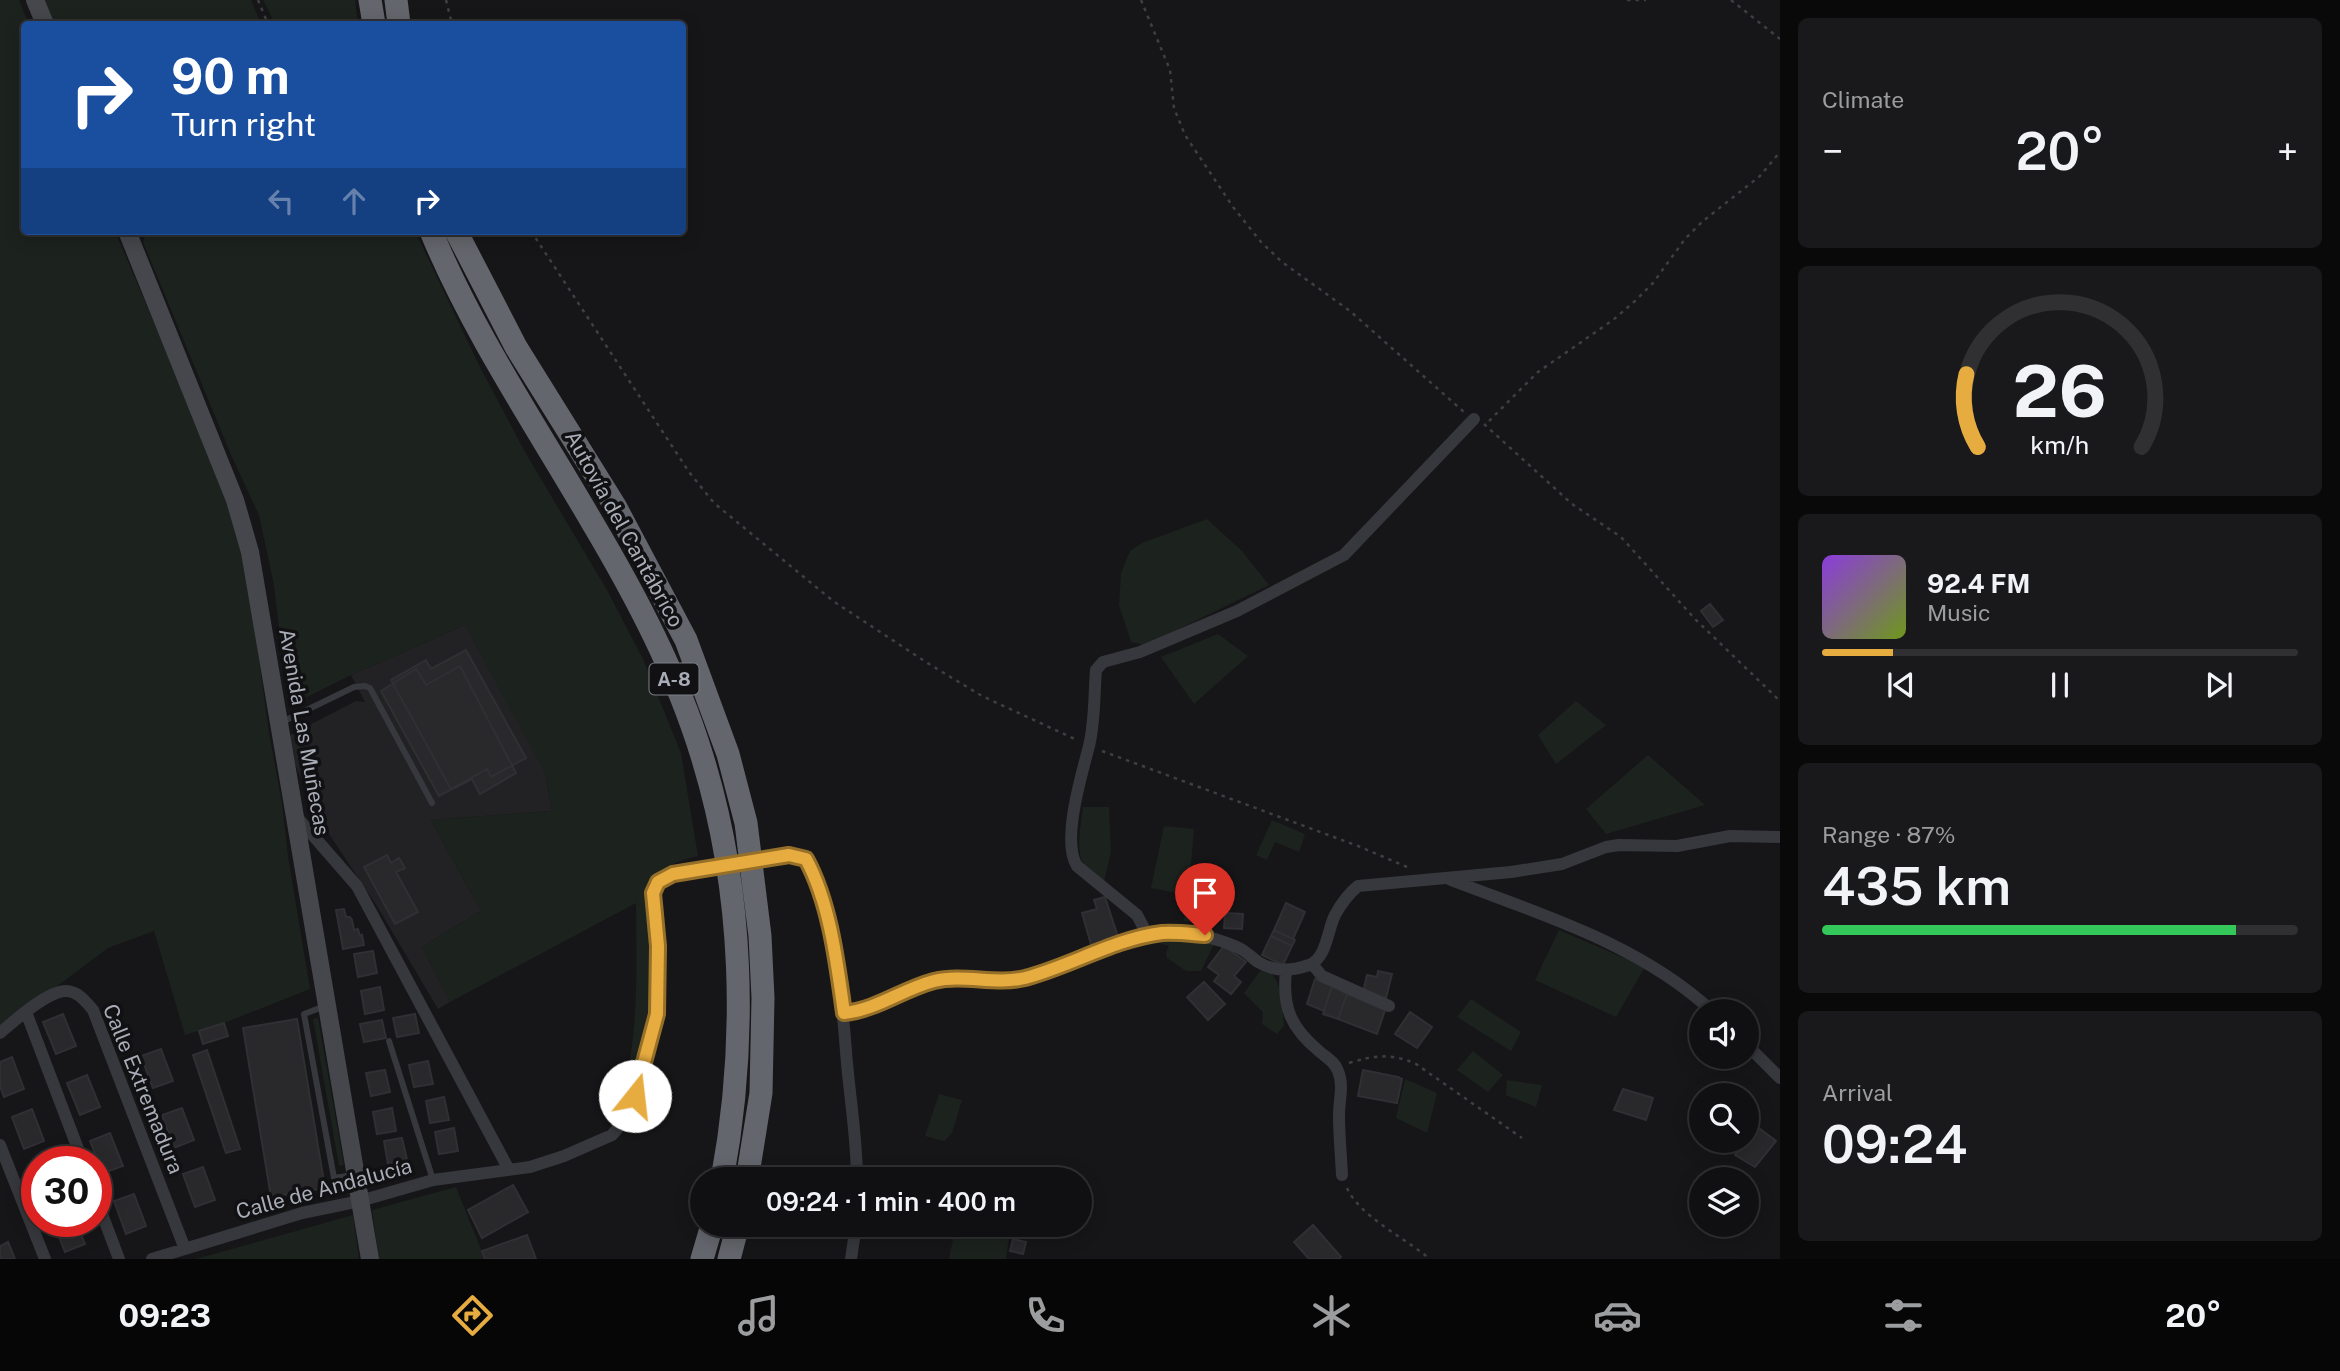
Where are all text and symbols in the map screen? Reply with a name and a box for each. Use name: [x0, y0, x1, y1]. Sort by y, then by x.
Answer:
text: 90 m: [171, 47, 290, 105]
icon: right: [56, 49, 147, 140]
text: Climate: [1822, 86, 1904, 113]
text: Turn right: [171, 106, 316, 143]
text: 20°: [2015, 121, 2105, 182]
text: −: [1822, 129, 1843, 174]
text: +: [2277, 129, 2298, 174]
icon: left: [262, 182, 300, 220]
icon: ahead: [335, 182, 373, 220]
icon: right: [408, 182, 446, 220]
text: 26: [2013, 349, 2107, 434]
street label: Autovía del Cantábrico: [560, 426, 689, 631]
text: km/h: [2031, 430, 2089, 460]
text: 92.4 FM: [1927, 568, 2030, 599]
text: Music: [1927, 599, 1991, 626]
street label: Avenida Las Muñecas: [274, 626, 335, 837]
road number: A-8: [650, 664, 698, 694]
icon: previous: [1882, 666, 1920, 704]
icon: pause: [2041, 666, 2079, 704]
icon: next: [2200, 666, 2238, 704]
text: Range · 87%: [1822, 821, 1956, 848]
text: 435 km: [1822, 856, 2011, 917]
pin: [1175, 863, 1235, 935]
icon: arrive: [1186, 874, 1224, 912]
map controls: [1689, 999, 1759, 1237]
button: sound: [1689, 999, 1759, 1069]
street label: Calle Extremadura: [98, 1000, 189, 1177]
position arrow: [598, 1059, 672, 1133]
text: Arrival: [1822, 1079, 1893, 1106]
button: search: [1689, 1083, 1759, 1153]
text: 09:24: [1822, 1114, 1968, 1175]
speed limit sign: 30: [21, 1146, 112, 1237]
street label: Calle de Andalucía: [233, 1153, 415, 1224]
button: layers: [1689, 1167, 1759, 1237]
text: 09:24 · 1 min · 400 m: [766, 1186, 1016, 1217]
icon: directions: [448, 1291, 497, 1340]
icon: music: [734, 1291, 783, 1340]
icon: phone: [1021, 1291, 1070, 1340]
icon: climate: [1307, 1291, 1356, 1340]
icon: car: [1593, 1291, 1642, 1340]
icon: filters: [1879, 1291, 1928, 1340]
text: 09:23: [119, 1297, 211, 1334]
text: 20°: [2165, 1297, 2221, 1334]

